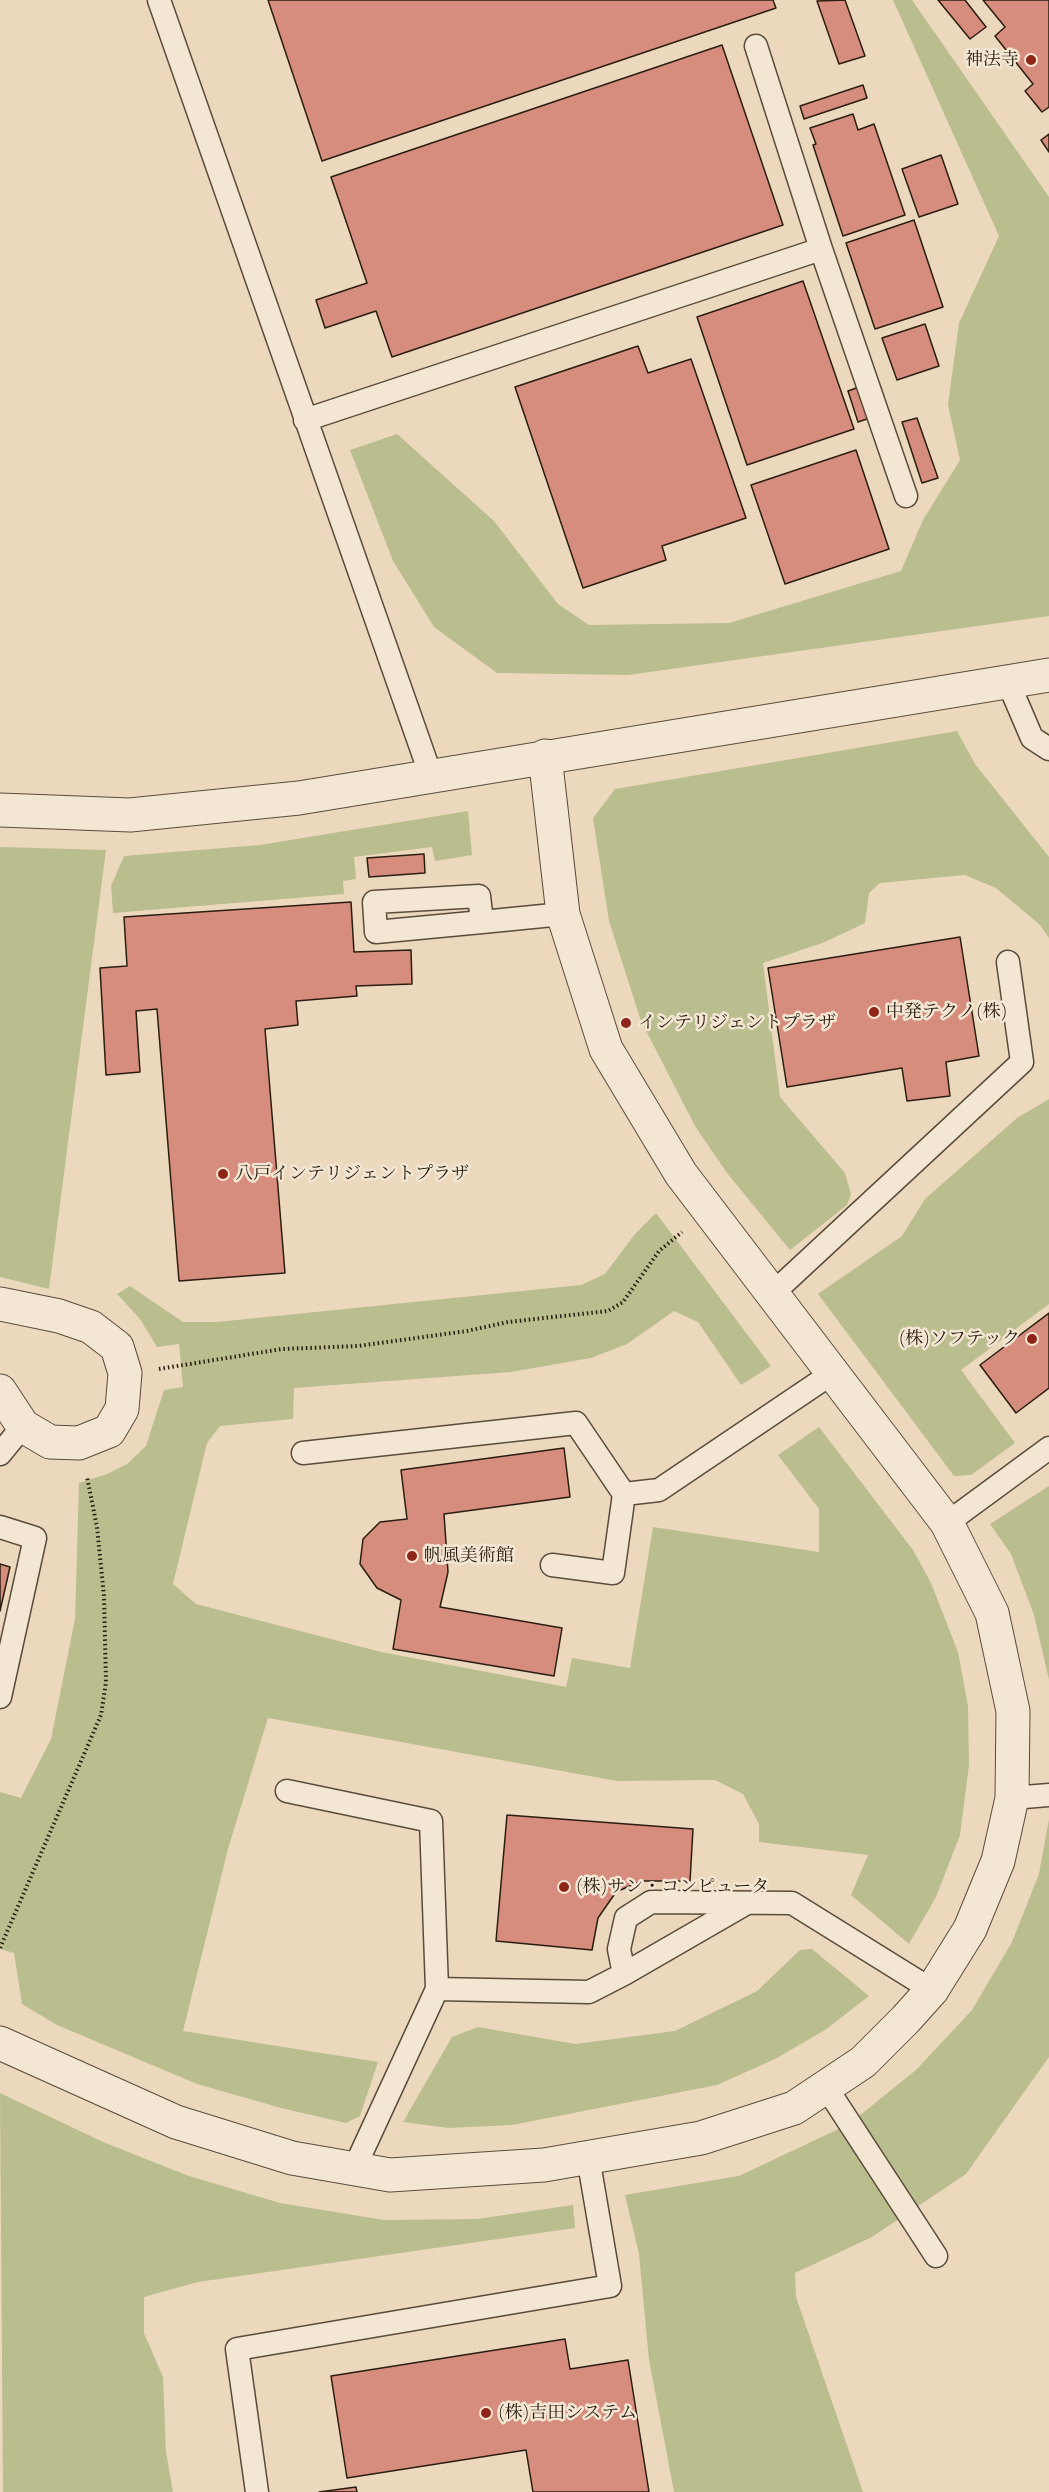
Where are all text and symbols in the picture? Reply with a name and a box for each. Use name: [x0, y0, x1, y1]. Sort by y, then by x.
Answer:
place label: 神法寺: [965, 49, 1019, 71]
marker: 神法寺: [1024, 53, 1038, 67]
place label: 中発テクノ(株): [886, 1001, 1007, 1023]
marker: 中発テクノ(株): [867, 1005, 881, 1019]
place label: インテリジェントプラザ: [638, 1012, 836, 1034]
marker: インテリジェントプラザ: [619, 1016, 633, 1030]
place label: 八戸インテリジェントプラザ: [235, 1163, 469, 1185]
marker: 八戸インテリジェントプラザ: [216, 1167, 230, 1181]
place label: (株)ソフテック: [899, 1328, 1020, 1350]
marker: (株)ソフテック: [1025, 1332, 1039, 1346]
place label: 帆風美術館: [424, 1545, 514, 1567]
marker: 帆風美術館: [405, 1549, 419, 1563]
place label: (株)サン・コンピュータ: [576, 1876, 769, 1898]
marker: (株)サン・コンピュータ: [557, 1880, 571, 1894]
place label: (株)吉田システム: [498, 2402, 637, 2424]
marker: (株)吉田システム: [479, 2406, 493, 2420]

